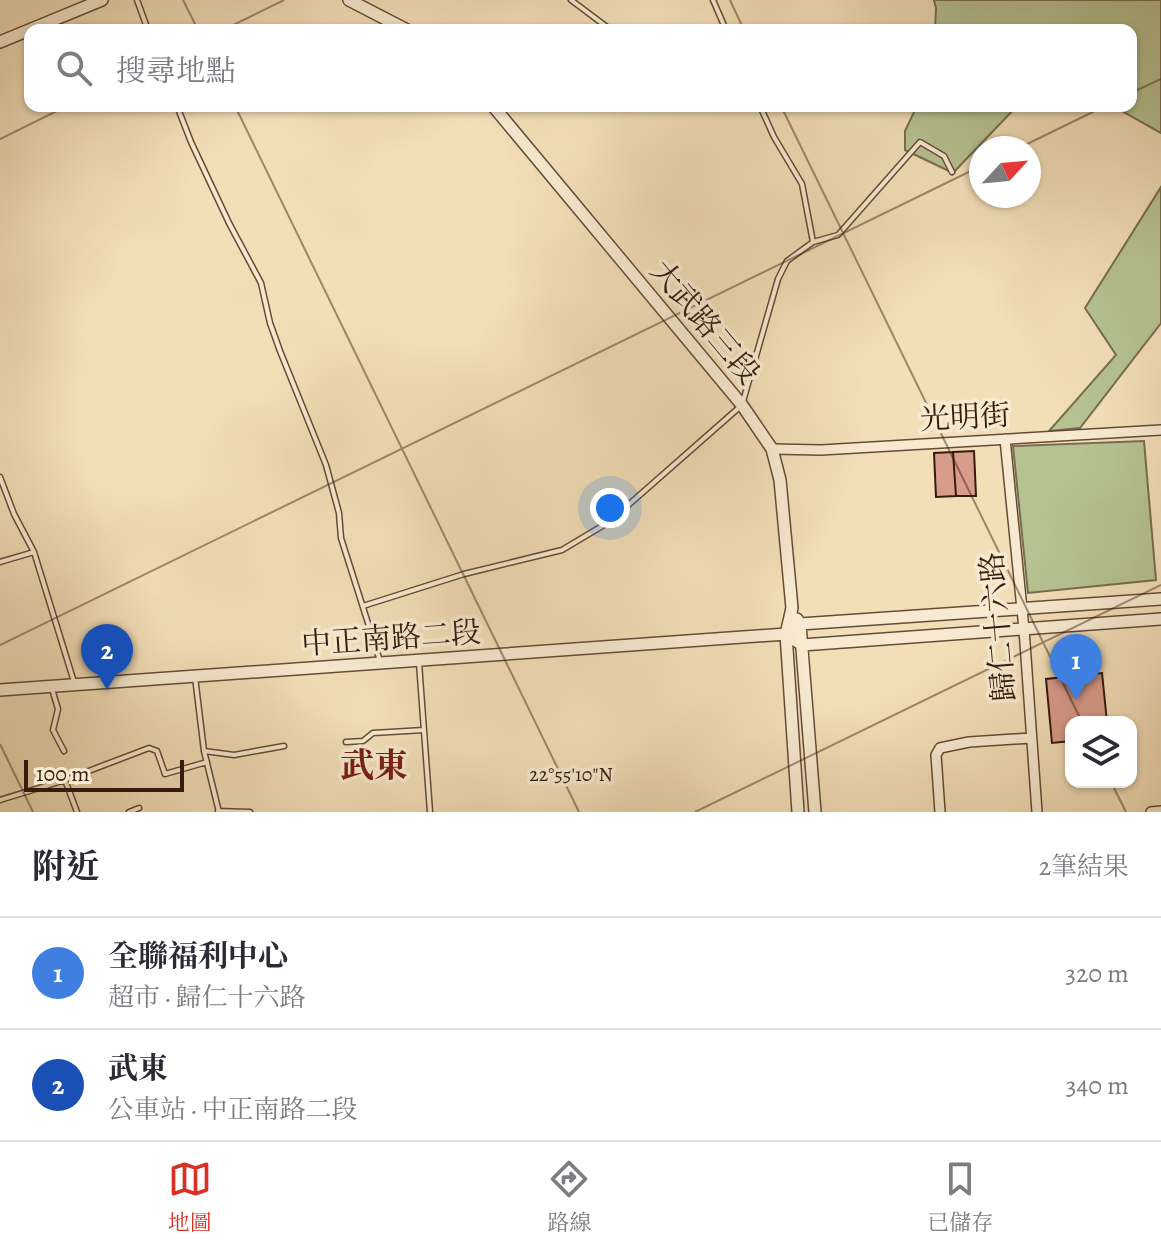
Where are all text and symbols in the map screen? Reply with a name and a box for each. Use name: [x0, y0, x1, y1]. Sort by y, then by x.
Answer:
search box: [24, 24, 1137, 112]
icon: search: [52, 46, 96, 90]
text: 搜尋地點: [116, 51, 236, 91]
north arrow: [969, 136, 1041, 208]
street label: 大武路三段: [641, 252, 769, 392]
street label: 光明街: [919, 395, 1011, 439]
your location: [590, 488, 630, 528]
street label: 歸仁十六路: [972, 551, 1024, 703]
street label: 中正南路二段: [300, 612, 482, 664]
pin: 2: [81, 624, 133, 690]
pin: 1: [1050, 634, 1102, 700]
map controls: [1065, 716, 1137, 788]
button: layers: [1065, 716, 1137, 788]
district label: 武東: [340, 742, 408, 789]
scale bar: [24, 756, 184, 792]
text: 100 m: [36, 759, 90, 789]
text: 22°55'10"N: [529, 761, 613, 788]
text: 附近: [32, 843, 100, 890]
text: 2筆結果: [1039, 849, 1129, 884]
text: 全聯福利中心: [108, 936, 288, 976]
text: 1: [53, 956, 63, 991]
text: 320 m: [1065, 956, 1129, 991]
text: 超市 · 歸仁十六路: [108, 980, 305, 1015]
text: 武東: [108, 1048, 168, 1088]
text: 2: [52, 1068, 64, 1103]
text: 340 m: [1066, 1068, 1129, 1103]
text: 公車站 · 中正南路二段: [108, 1092, 357, 1127]
tab: 地圖: [168, 1157, 212, 1238]
tab: 路線: [547, 1157, 591, 1238]
tab: 已儲存: [927, 1157, 993, 1238]

